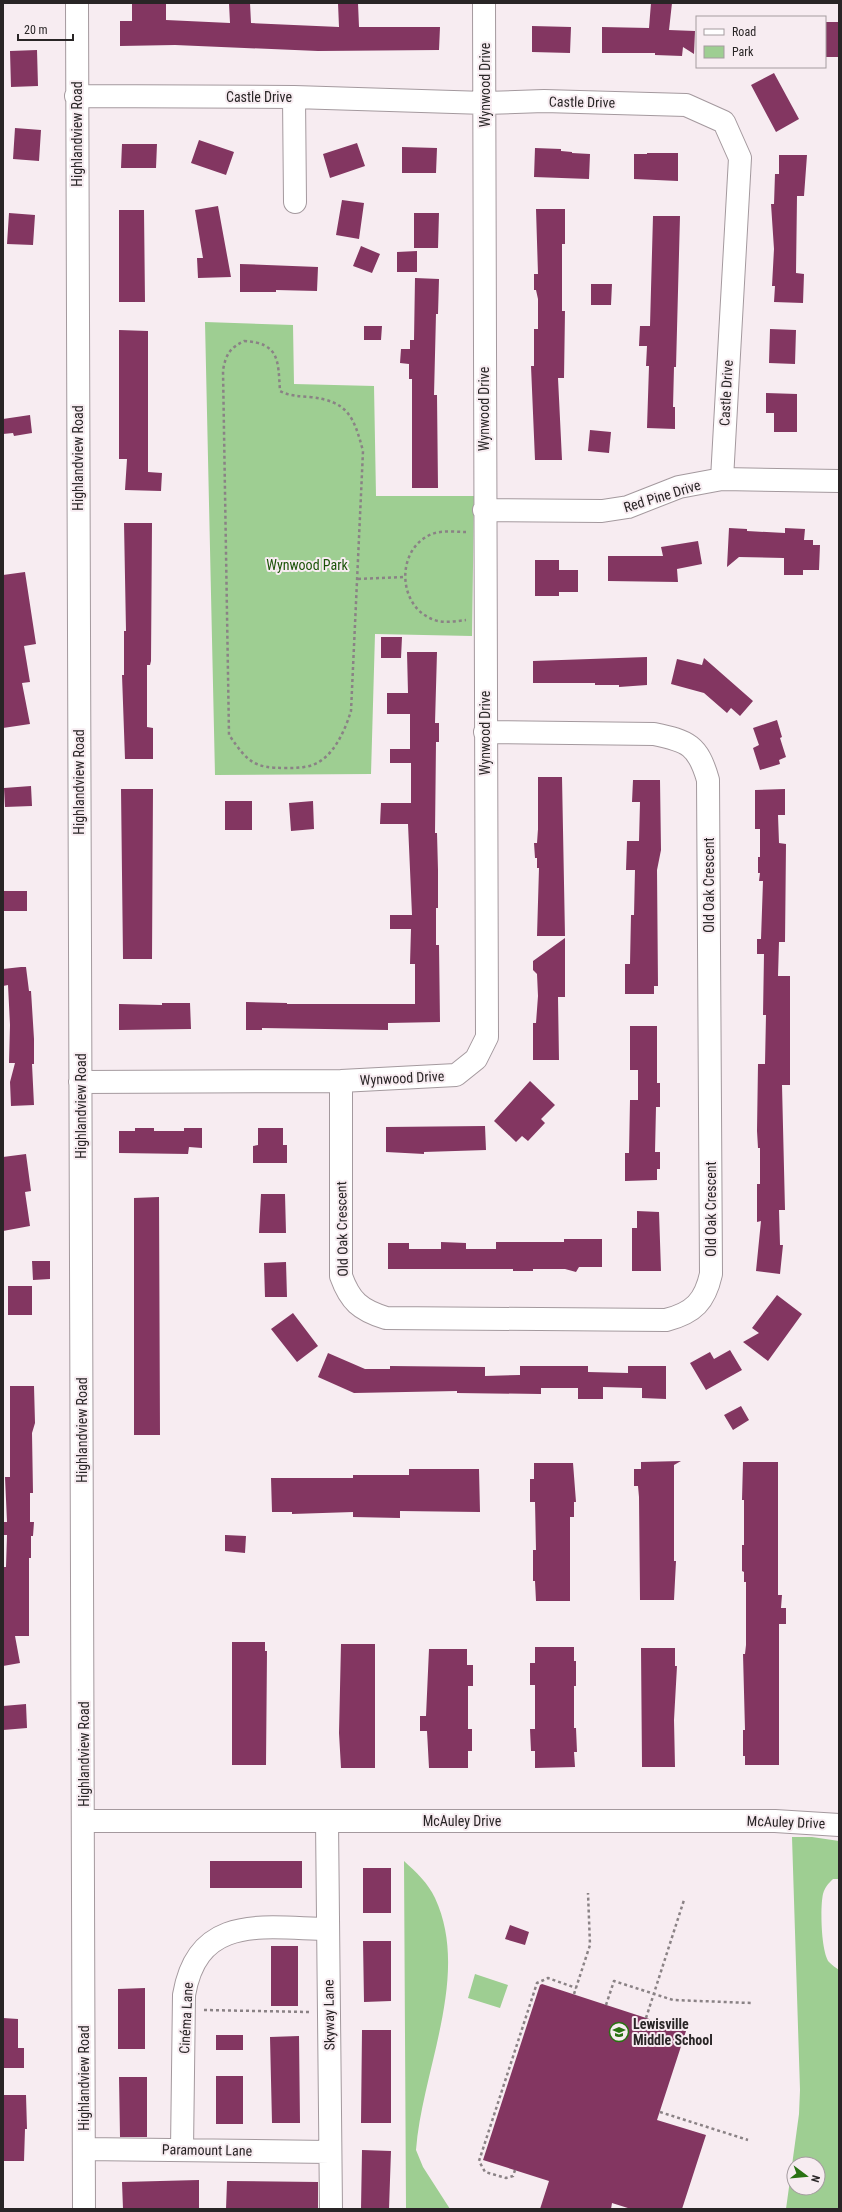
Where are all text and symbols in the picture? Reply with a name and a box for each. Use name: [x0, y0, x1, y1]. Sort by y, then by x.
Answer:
scale bar: [18, 16, 73, 42]
legend: [696, 16, 826, 68]
text: 20 m: [24, 23, 48, 37]
text: Road: [732, 25, 756, 39]
street label: Wynwood Drive: [477, 42, 493, 127]
text: Park: [732, 45, 754, 59]
street label: Highlandview Road: [69, 81, 85, 187]
street label: Castle Drive: [226, 89, 292, 105]
street label: Castle Drive: [549, 93, 616, 111]
street label: Castle Drive: [716, 359, 736, 426]
street label: Wynwood Drive: [476, 366, 492, 451]
street label: Highlandview Road: [70, 405, 86, 511]
street label: Red Pine Drive: [622, 477, 703, 515]
park label: Wynwood Park: [266, 557, 348, 573]
street label: Wynwood Drive: [477, 690, 493, 775]
street label: Highlandview Road: [71, 729, 87, 835]
street label: Old Oak Crescent: [701, 837, 717, 933]
street label: Highlandview Road: [73, 1053, 89, 1159]
street label: Wynwood Drive: [359, 1068, 445, 1088]
street label: Old Oak Crescent: [703, 1161, 719, 1257]
street label: Old Oak Crescent: [333, 1181, 351, 1277]
street label: Highlandview Road: [74, 1377, 90, 1483]
street label: Highlandview Road: [76, 1701, 92, 1807]
street label: McAuley Drive: [423, 1813, 502, 1829]
street label: McAuley Drive: [747, 1813, 826, 1831]
street label: Skyway Lane: [320, 1979, 338, 2051]
street label: Cinéma Lane: [176, 1981, 196, 2054]
place label: Lewisville Middle School: [633, 2016, 713, 2048]
school or university icon: Lewisville Middle School: [608, 2021, 630, 2043]
street label: Highlandview Road: [76, 2025, 92, 2131]
street label: Paramount Lane: [162, 2141, 253, 2159]
north arrow: [786, 2156, 826, 2196]
text: N: [808, 2174, 822, 2184]

